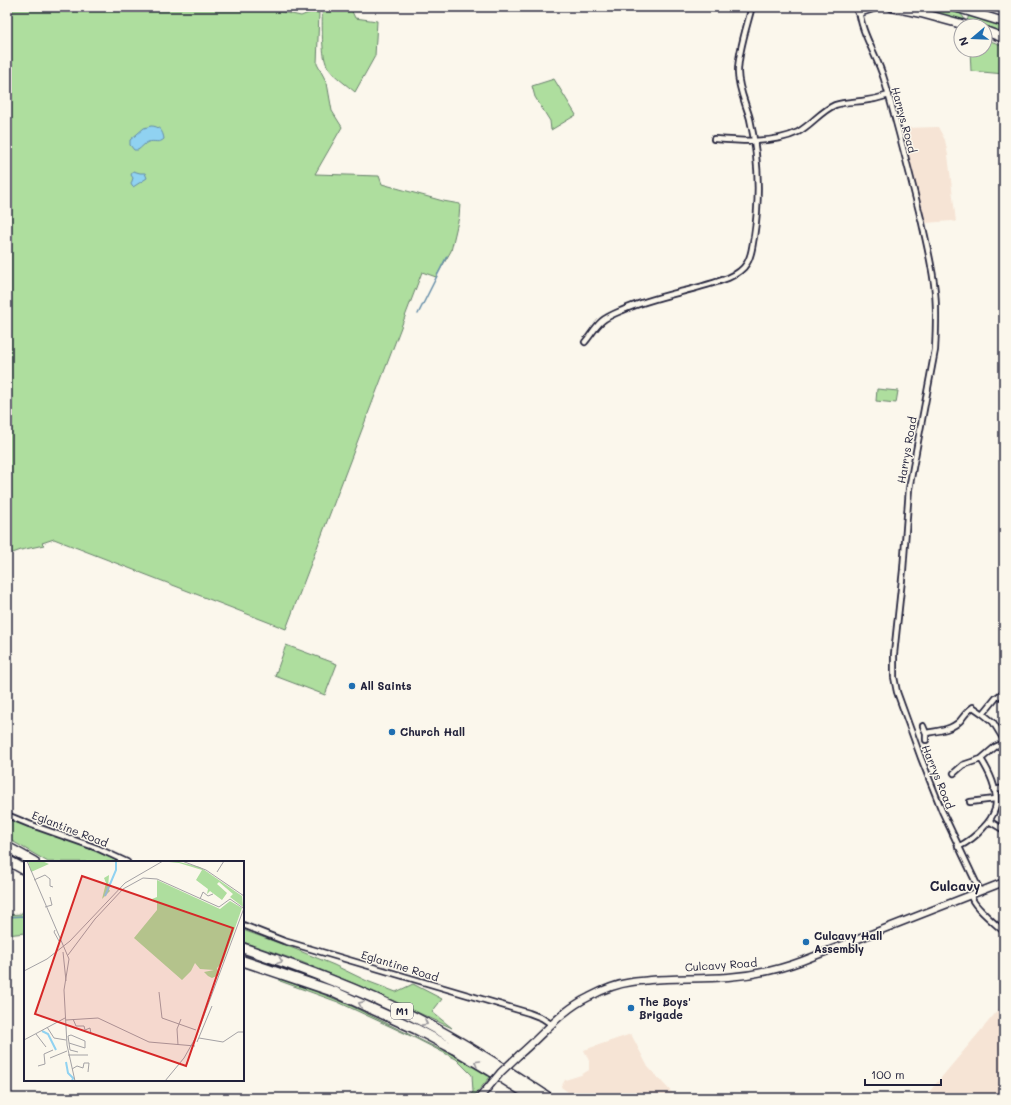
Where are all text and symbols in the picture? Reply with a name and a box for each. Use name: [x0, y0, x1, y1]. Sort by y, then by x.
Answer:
north arrow: [953, 18, 993, 58]
text: N: [955, 35, 972, 48]
street label: Harrys Road: [888, 85, 921, 155]
street label: Harrys Road: [893, 415, 920, 485]
place label: All Saints: [360, 678, 412, 693]
marker: All Saints: [347, 681, 357, 691]
place label: Church Hall: [400, 724, 465, 739]
marker: Church Hall: [387, 727, 397, 737]
street label: Harrys Road: [919, 743, 958, 811]
street label: Eglantine Road: [30, 807, 110, 850]
inset map: [24, 861, 244, 1081]
district label: Culcavy: [930, 877, 980, 895]
place label: Culcavy Hall Assembly: [814, 928, 882, 956]
marker: Culcavy Hall Assembly: [801, 937, 811, 947]
street label: Eglantine Road: [359, 947, 441, 984]
street label: Culcavy Road: [684, 954, 758, 975]
one-way arrow: [276, 956, 283, 965]
place label: The Boys' Brigade: [639, 994, 691, 1022]
one-way arrow: [358, 1001, 366, 1009]
road number: M1: [391, 1003, 413, 1019]
marker: The Boys' Brigade: [626, 1003, 636, 1013]
one-way arrow: [421, 1018, 428, 1026]
one-way arrow: [474, 1060, 481, 1067]
scale bar: [865, 1061, 941, 1087]
text: 100 m: [871, 1066, 905, 1082]

